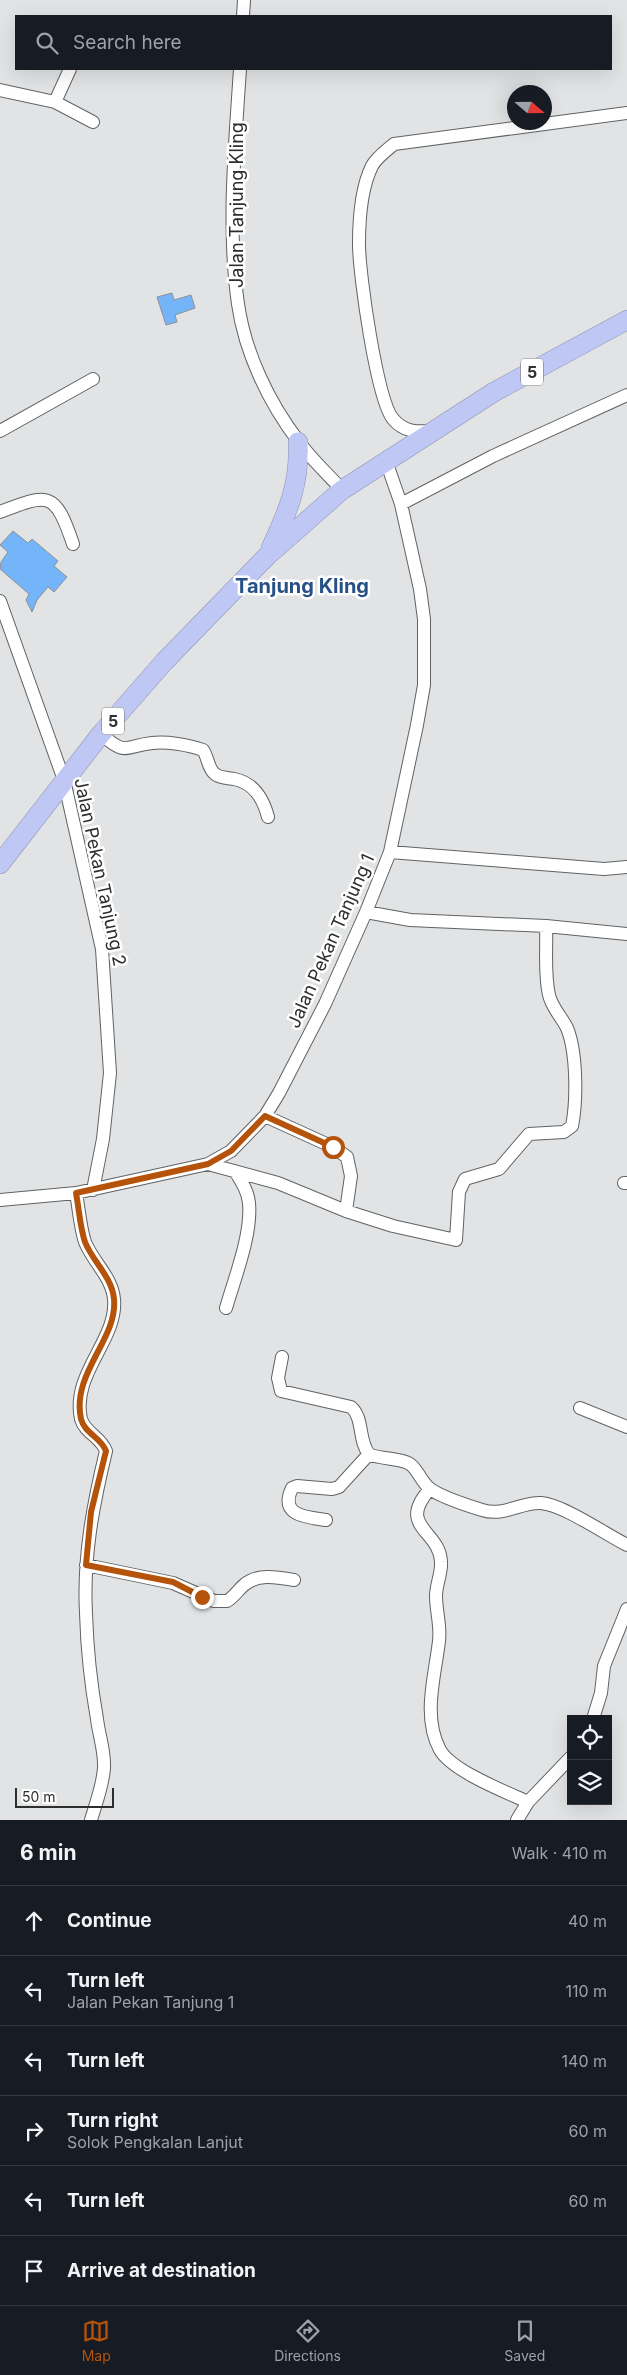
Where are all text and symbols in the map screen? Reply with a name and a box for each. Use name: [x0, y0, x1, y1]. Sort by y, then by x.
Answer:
search box: [15, 15, 612, 70]
icon: search: [33, 29, 61, 57]
text: Search here: [73, 31, 182, 54]
north arrow: [507, 85, 552, 130]
street label: Jalan Tanjung Kling: [226, 122, 247, 288]
road number: 5: [521, 358, 543, 386]
district label: Tanjung Kling: [235, 574, 369, 598]
road number: 5: [102, 708, 124, 734]
street label: Jalan Pekan Tanjung 2: [70, 776, 131, 968]
street label: Jalan Pekan Tanjung 1: [283, 851, 378, 1031]
route start: [322, 1136, 345, 1159]
route end: [191, 1586, 214, 1609]
map controls: [567, 1715, 612, 1805]
button: locate: [567, 1715, 612, 1760]
button: layers: [567, 1760, 612, 1805]
scale bar: [15, 1785, 114, 1808]
text: 50 m: [22, 1788, 56, 1805]
text: 6 min: [20, 1840, 77, 1865]
text: Walk · 410 m: [512, 1843, 607, 1863]
icon: ahead: [20, 1907, 48, 1935]
text: Continue: [67, 1909, 152, 1932]
text: 40 m: [568, 1911, 607, 1931]
text: Turn left: [67, 1969, 145, 1992]
icon: left: [20, 1977, 48, 2005]
text: 110 m: [565, 1981, 607, 2001]
text: Jalan Pekan Tanjung 1: [67, 1992, 234, 2012]
icon: left: [20, 2047, 48, 2075]
text: Turn left: [67, 2049, 145, 2072]
text: 140 m: [562, 2051, 607, 2071]
text: Turn right: [67, 2109, 158, 2132]
icon: right: [20, 2117, 48, 2145]
text: 60 m: [568, 2121, 607, 2141]
text: Solok Pengkalan Lanjut: [67, 2132, 243, 2152]
icon: left: [20, 2187, 48, 2215]
text: Turn left: [67, 2189, 145, 2212]
text: 60 m: [568, 2191, 607, 2211]
icon: arrive: [20, 2257, 48, 2285]
text: Arrive at destination: [67, 2259, 256, 2282]
tab: Map: [82, 2317, 111, 2364]
tab: Directions: [274, 2317, 341, 2364]
tab: Saved: [504, 2317, 545, 2364]

